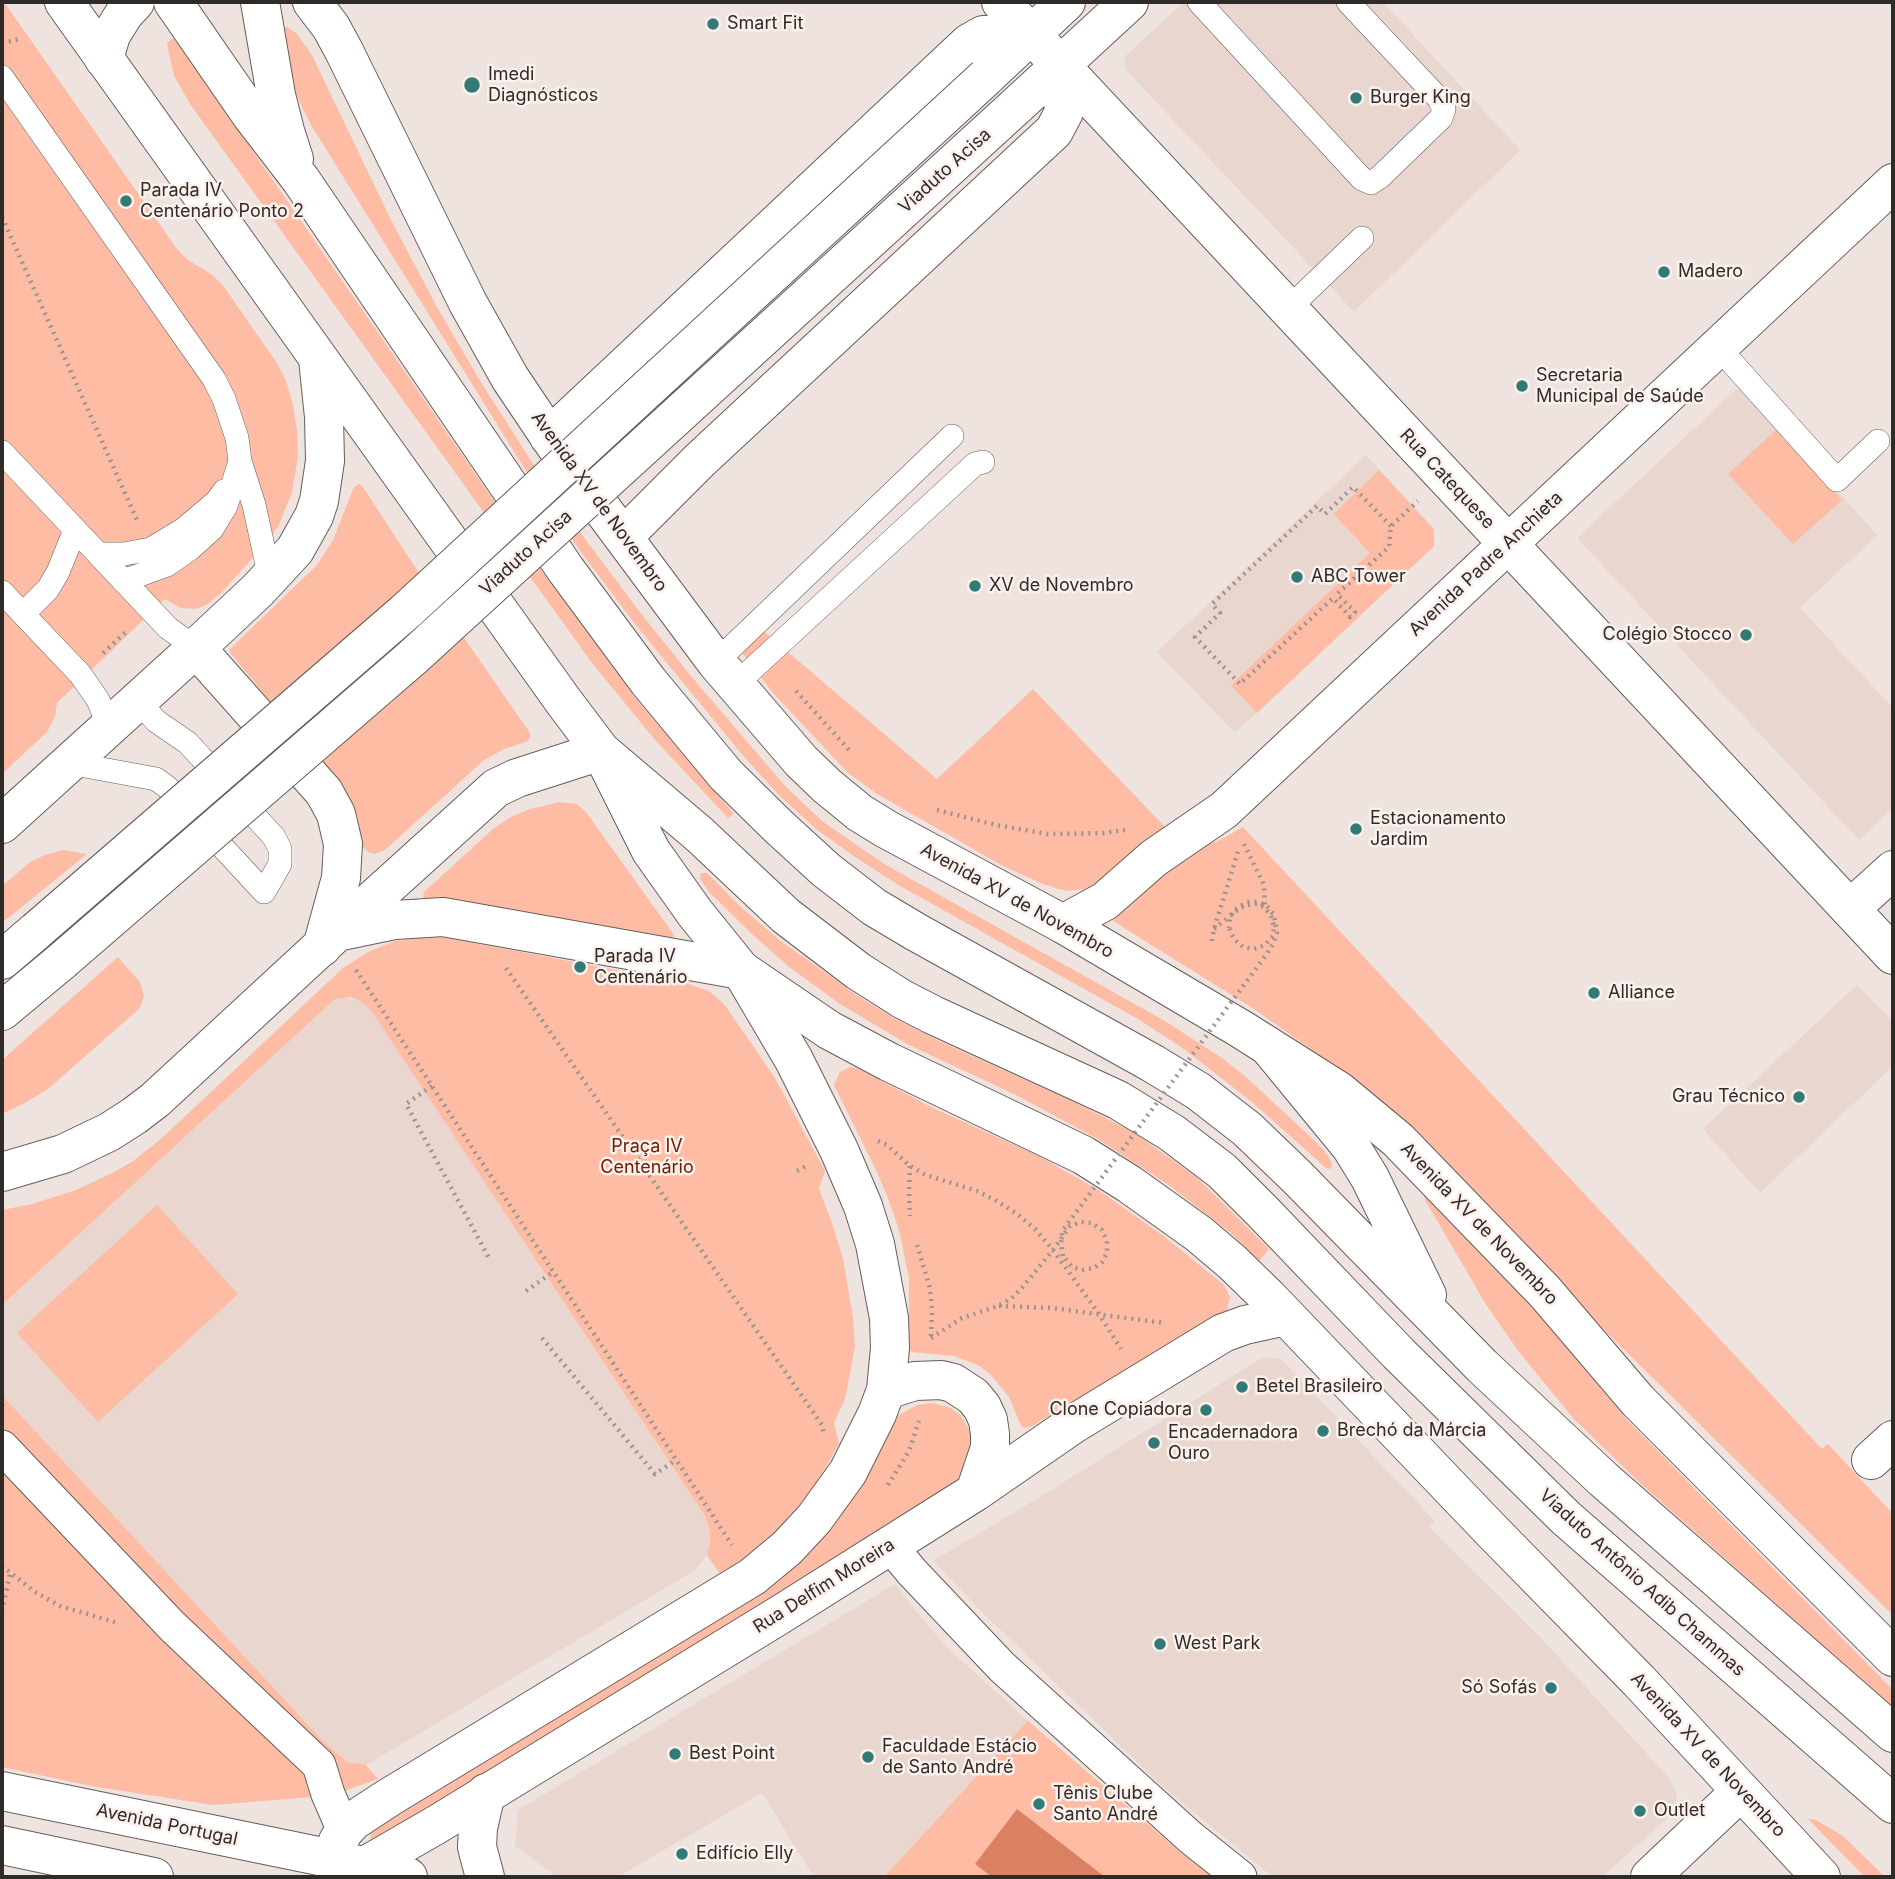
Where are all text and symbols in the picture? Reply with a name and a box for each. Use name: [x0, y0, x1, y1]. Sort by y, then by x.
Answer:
place label: Smart Fit: [727, 13, 803, 35]
marker: Smart Fit: [705, 16, 721, 32]
place label: Imedi Diagnósticos: [488, 64, 598, 106]
marker: Imedi Diagnósticos: [462, 75, 482, 95]
place label: Burger King: [1370, 87, 1471, 109]
marker: Burger King: [1348, 90, 1364, 106]
street label: Viaduto Acisa: [894, 124, 996, 218]
place label: Parada IV Centenário Ponto 2: [140, 180, 304, 222]
marker: Parada IV Centenário Ponto 2: [118, 193, 134, 209]
place label: Madero: [1678, 261, 1743, 283]
marker: Madero: [1656, 264, 1672, 280]
place label: Secretaria Municipal de Saúde: [1536, 365, 1704, 408]
marker: Secretaria Municipal de Saúde: [1514, 378, 1530, 394]
street label: Avenida XV de Novembro: [526, 408, 672, 596]
street label: Rua Catequese: [1395, 424, 1499, 534]
street label: Avenida Padre Anchieta: [1405, 487, 1567, 641]
street label: Viaduto Acisa: [475, 506, 577, 600]
place label: ABC Tower: [1311, 566, 1406, 588]
marker: ABC Tower: [1289, 569, 1305, 585]
place label: XV de Novembro: [989, 575, 1134, 597]
marker: XV de Novembro: [967, 578, 983, 594]
place label: Colégio Stocco: [1603, 624, 1732, 646]
marker: Colégio Stocco: [1738, 627, 1754, 643]
place label: Estacionamento Jardim: [1370, 808, 1506, 850]
marker: Estacionamento Jardim: [1348, 821, 1364, 837]
street label: Avenida XV de Novembro: [917, 839, 1117, 963]
place label: Parada IV Centenário: [594, 946, 687, 988]
marker: Parada IV Centenário: [572, 959, 588, 975]
place label: Alliance: [1608, 982, 1675, 1004]
marker: Alliance: [1586, 985, 1602, 1001]
place label: Grau Técnico: [1672, 1086, 1785, 1108]
marker: Grau Técnico: [1791, 1089, 1807, 1105]
park label: Praça IV Centenário: [600, 1136, 694, 1178]
street label: Avenida XV de Novembro: [1396, 1138, 1562, 1310]
place label: Betel Brasileiro: [1256, 1376, 1383, 1398]
marker: Betel Brasileiro: [1234, 1379, 1250, 1395]
place label: Clone Copiadora: [1049, 1399, 1192, 1421]
marker: Clone Copiadora: [1198, 1402, 1214, 1418]
place label: Brechó da Márcia: [1337, 1420, 1486, 1442]
place label: Encadernadora Ouro: [1168, 1422, 1298, 1464]
marker: Brechó da Márcia: [1315, 1423, 1331, 1439]
marker: Encadernadora Ouro: [1146, 1435, 1162, 1451]
street label: Viaduto Antônio Adib Chammas: [1535, 1485, 1749, 1681]
street label: Rua Delfim Moreira: [749, 1534, 899, 1638]
place label: West Park: [1174, 1633, 1260, 1655]
marker: West Park: [1152, 1636, 1168, 1652]
street label: Avenida XV de Novembro: [1626, 1668, 1790, 1842]
place label: Só Sofás: [1461, 1677, 1537, 1699]
marker: Só Sofás: [1543, 1680, 1559, 1696]
place label: Faculdade Estácio de Santo André: [882, 1736, 1037, 1778]
place label: Best Point: [689, 1743, 775, 1765]
marker: Best Point: [667, 1746, 683, 1762]
marker: Faculdade Estácio de Santo André: [860, 1749, 876, 1765]
place label: Tênis Clube Santo André: [1053, 1783, 1158, 1826]
marker: Tênis Clube Santo André: [1031, 1796, 1047, 1812]
street label: Avenida Portugal: [94, 1799, 240, 1851]
place label: Outlet: [1654, 1800, 1705, 1822]
marker: Outlet: [1632, 1803, 1648, 1819]
place label: Edifício Elly: [696, 1843, 793, 1865]
marker: Edifício Elly: [674, 1846, 690, 1862]

